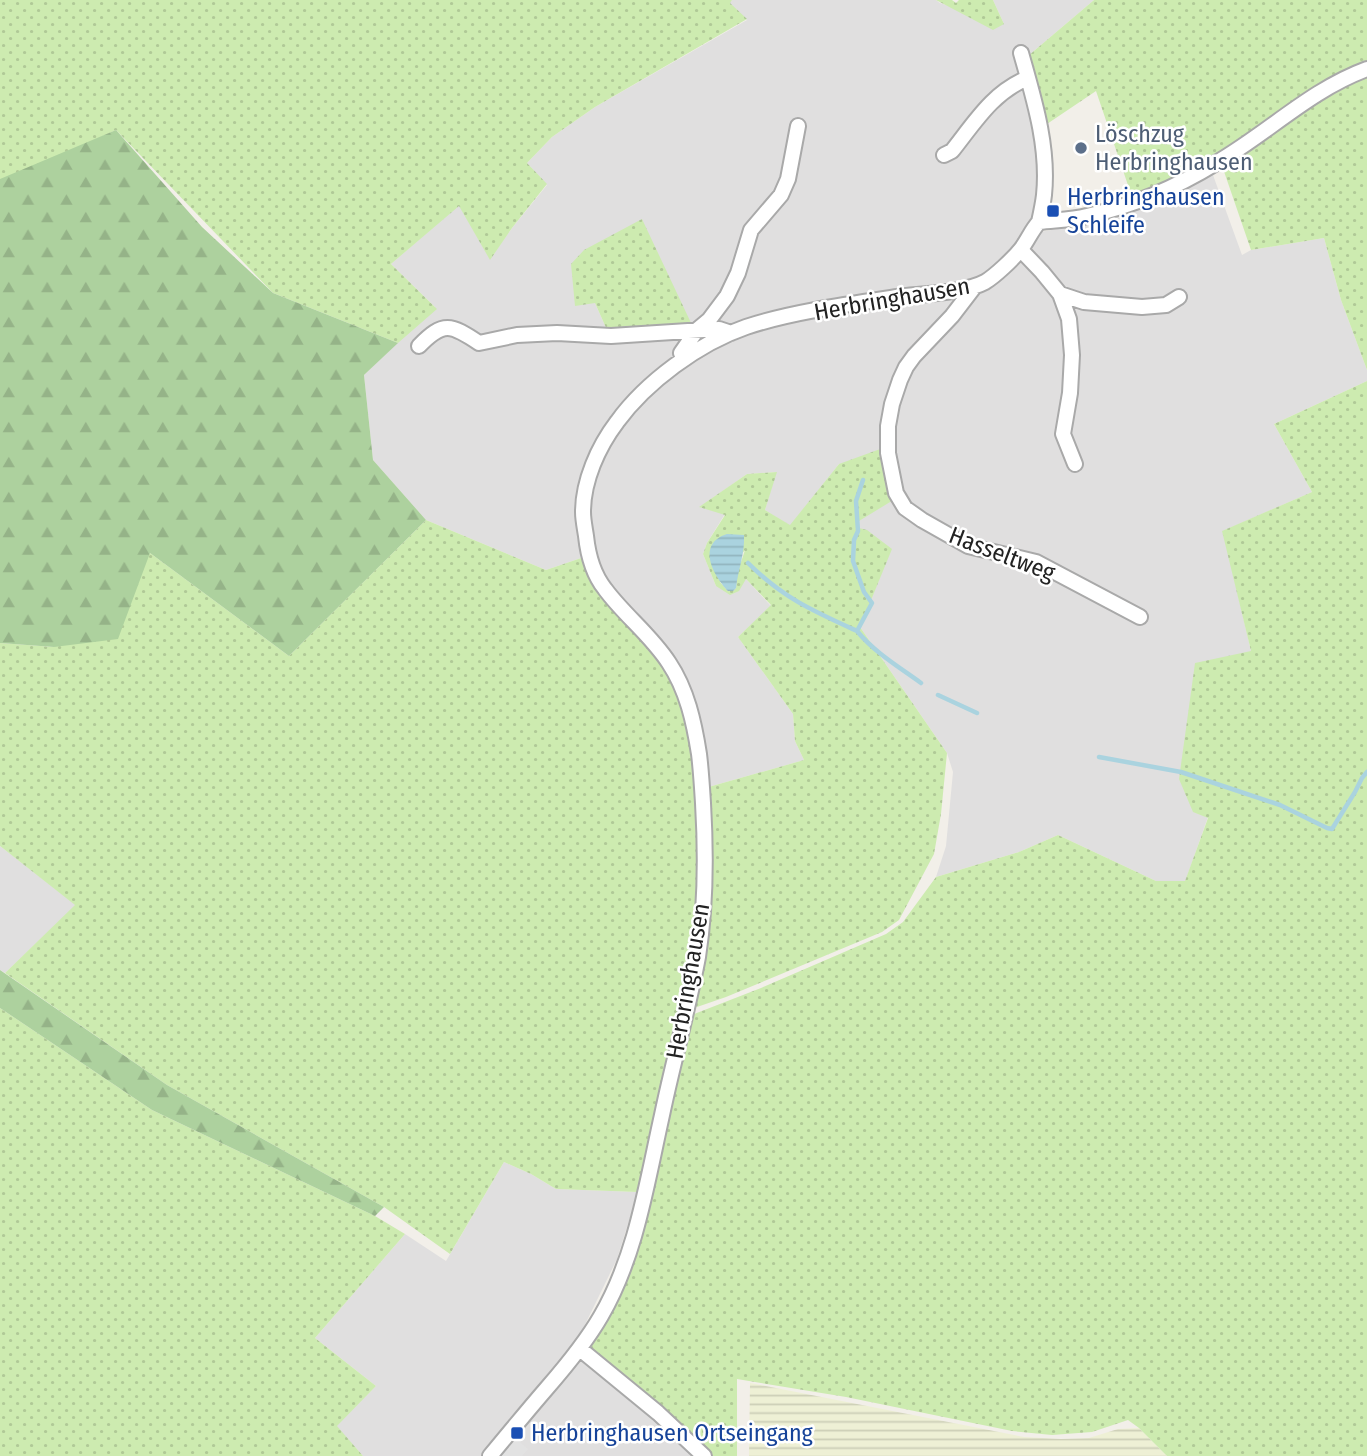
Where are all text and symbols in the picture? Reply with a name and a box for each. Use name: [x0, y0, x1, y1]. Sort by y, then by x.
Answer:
place label: Löschzug Herbringhausen: [1095, 120, 1253, 176]
marker: Löschzug Herbringhausen: [1073, 140, 1089, 156]
place label: Herbringhausen Schleife: [1067, 183, 1225, 239]
marker: Herbringhausen Schleife: [1045, 203, 1061, 219]
street label: Herbringhausen: [812, 272, 972, 326]
street label: Hasseltweg: [945, 521, 1060, 587]
street label: Herbringhausen: [661, 901, 715, 1061]
place label: Herbringhausen Ortseingang: [531, 1419, 814, 1447]
marker: Herbringhausen Ortseingang: [509, 1425, 525, 1441]

